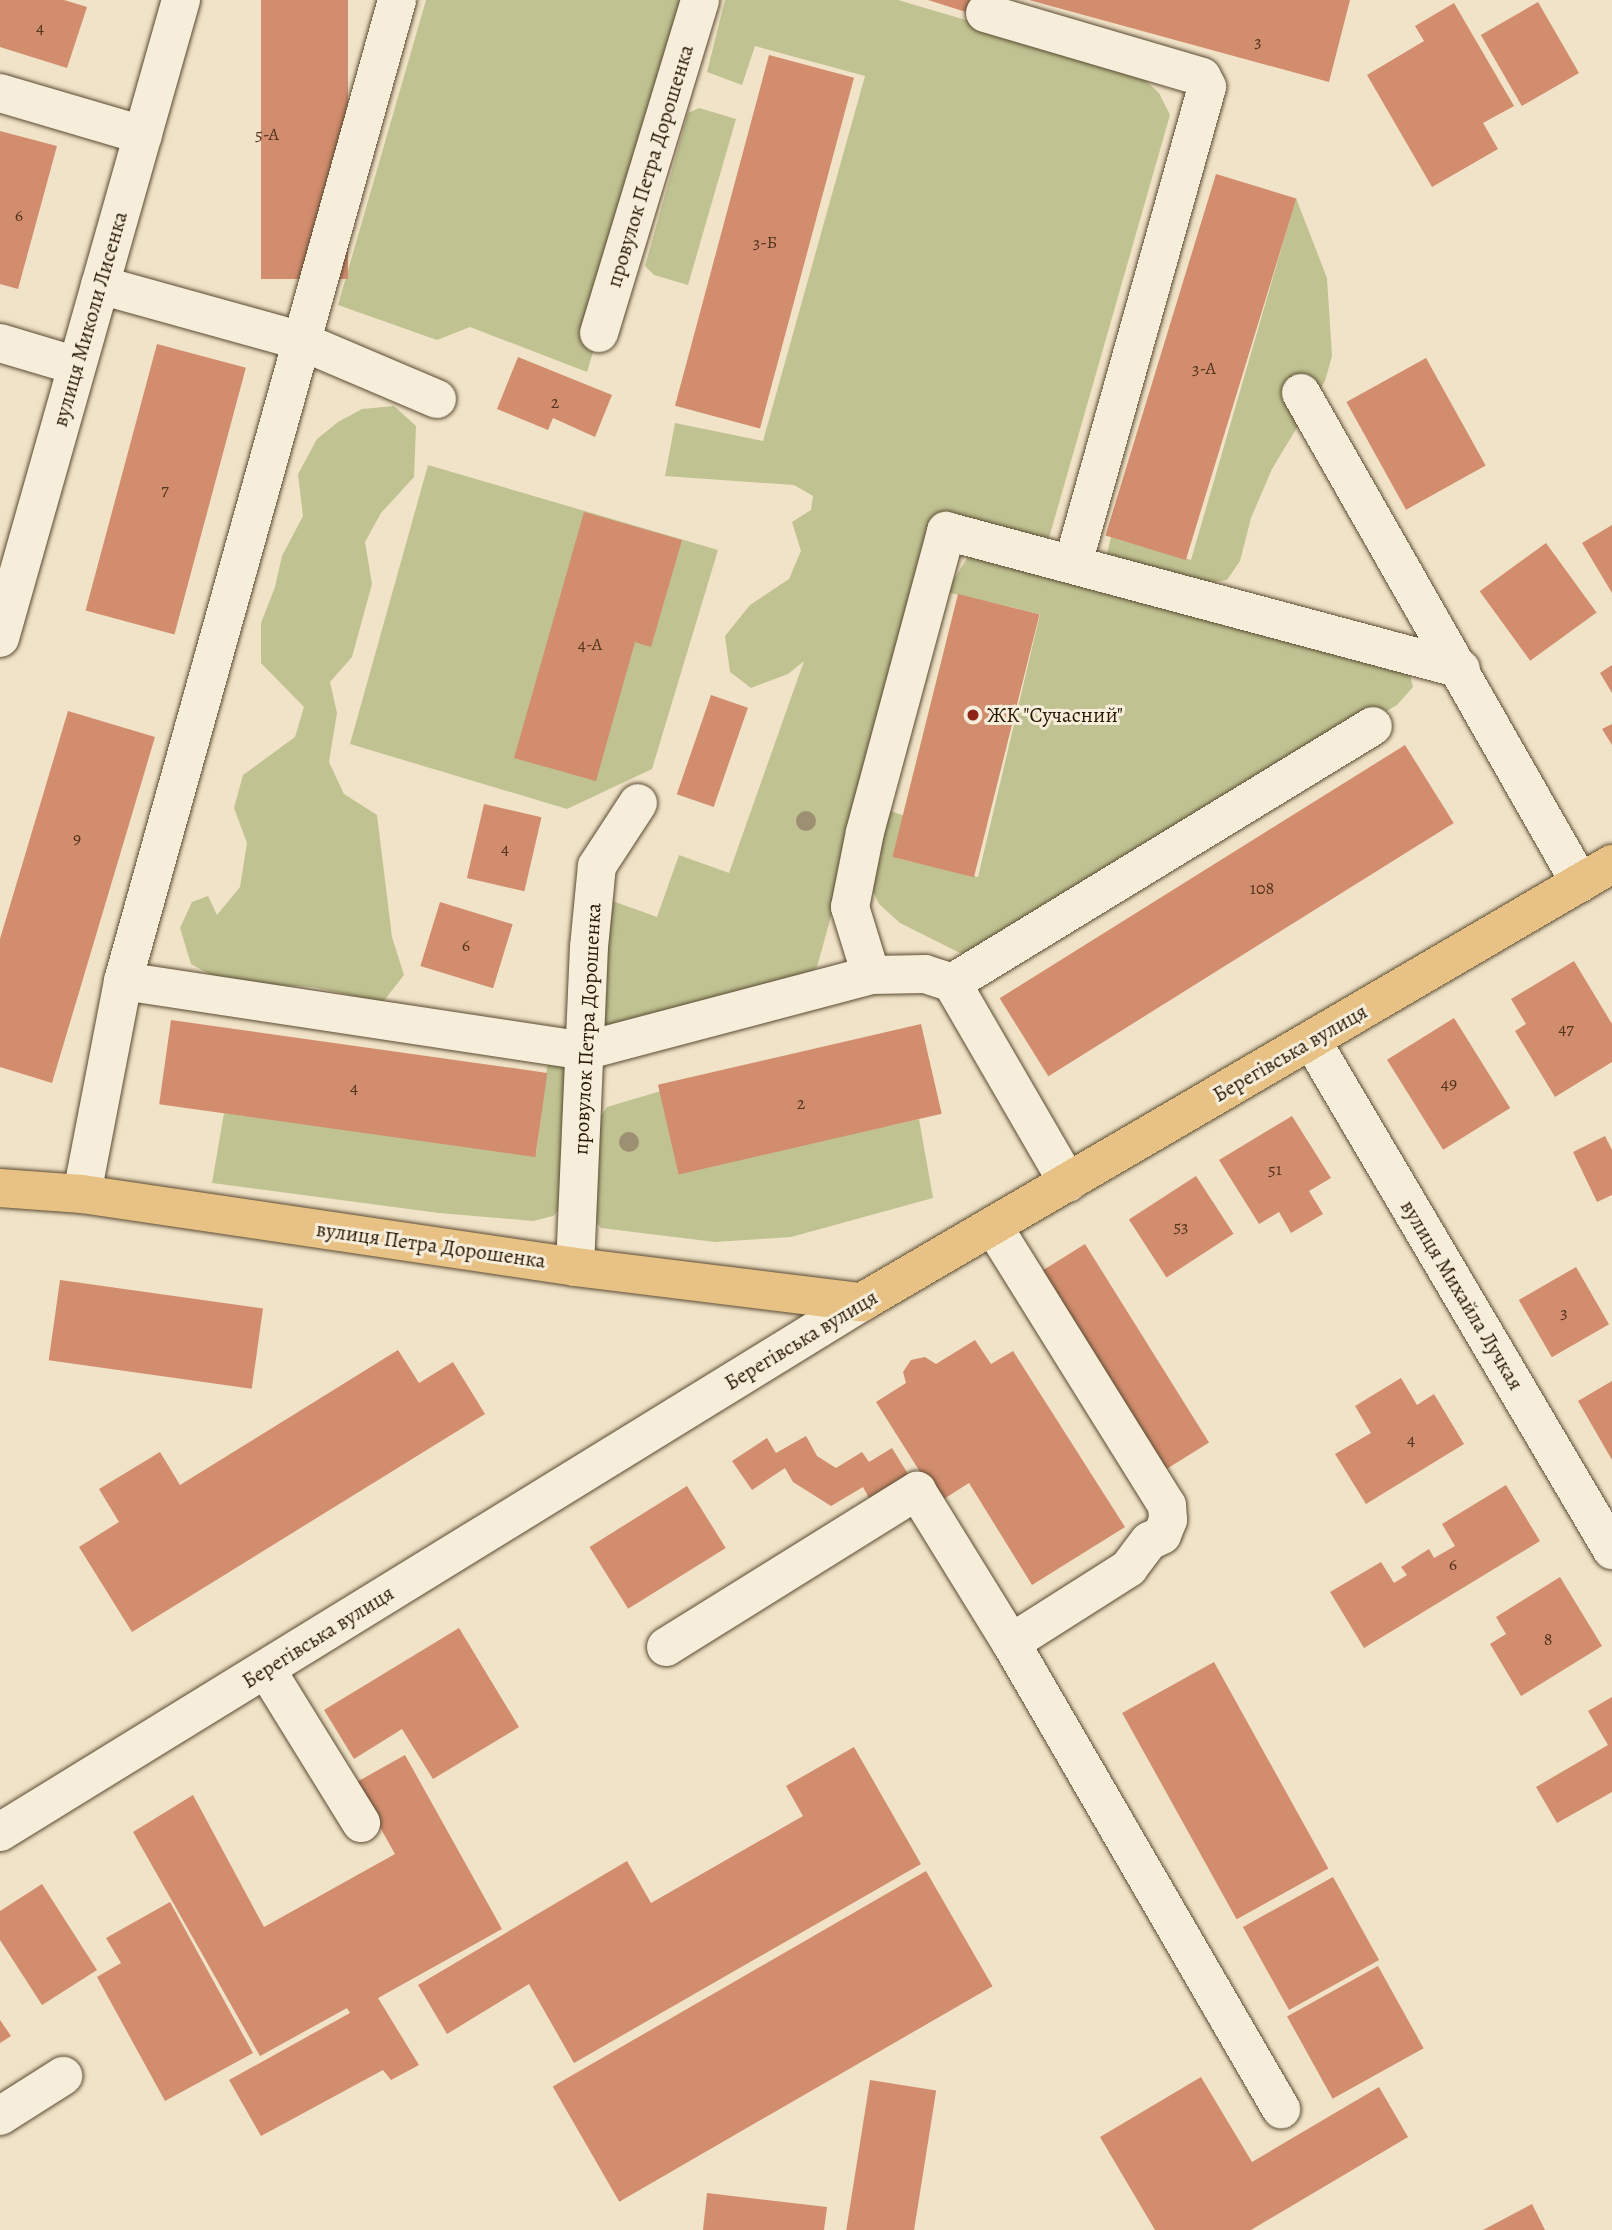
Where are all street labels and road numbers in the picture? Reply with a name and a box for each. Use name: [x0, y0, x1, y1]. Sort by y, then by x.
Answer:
street label: провулок Петра Дорошенка: [601, 42, 699, 290]
street label: вулиця Миколи Лисенка: [47, 209, 133, 429]
street label: провулок Петра Дорошенка: [568, 902, 606, 1156]
street label: Берегівська вулиця: [1208, 999, 1372, 1107]
street label: вулиця Михайла Лучкая: [1395, 1195, 1529, 1395]
street label: вулиця Петра Дорошенка: [315, 1216, 547, 1274]
street label: Берегівська вулиця: [720, 1284, 882, 1396]
street label: Берегівська вулиця: [238, 1580, 398, 1694]

